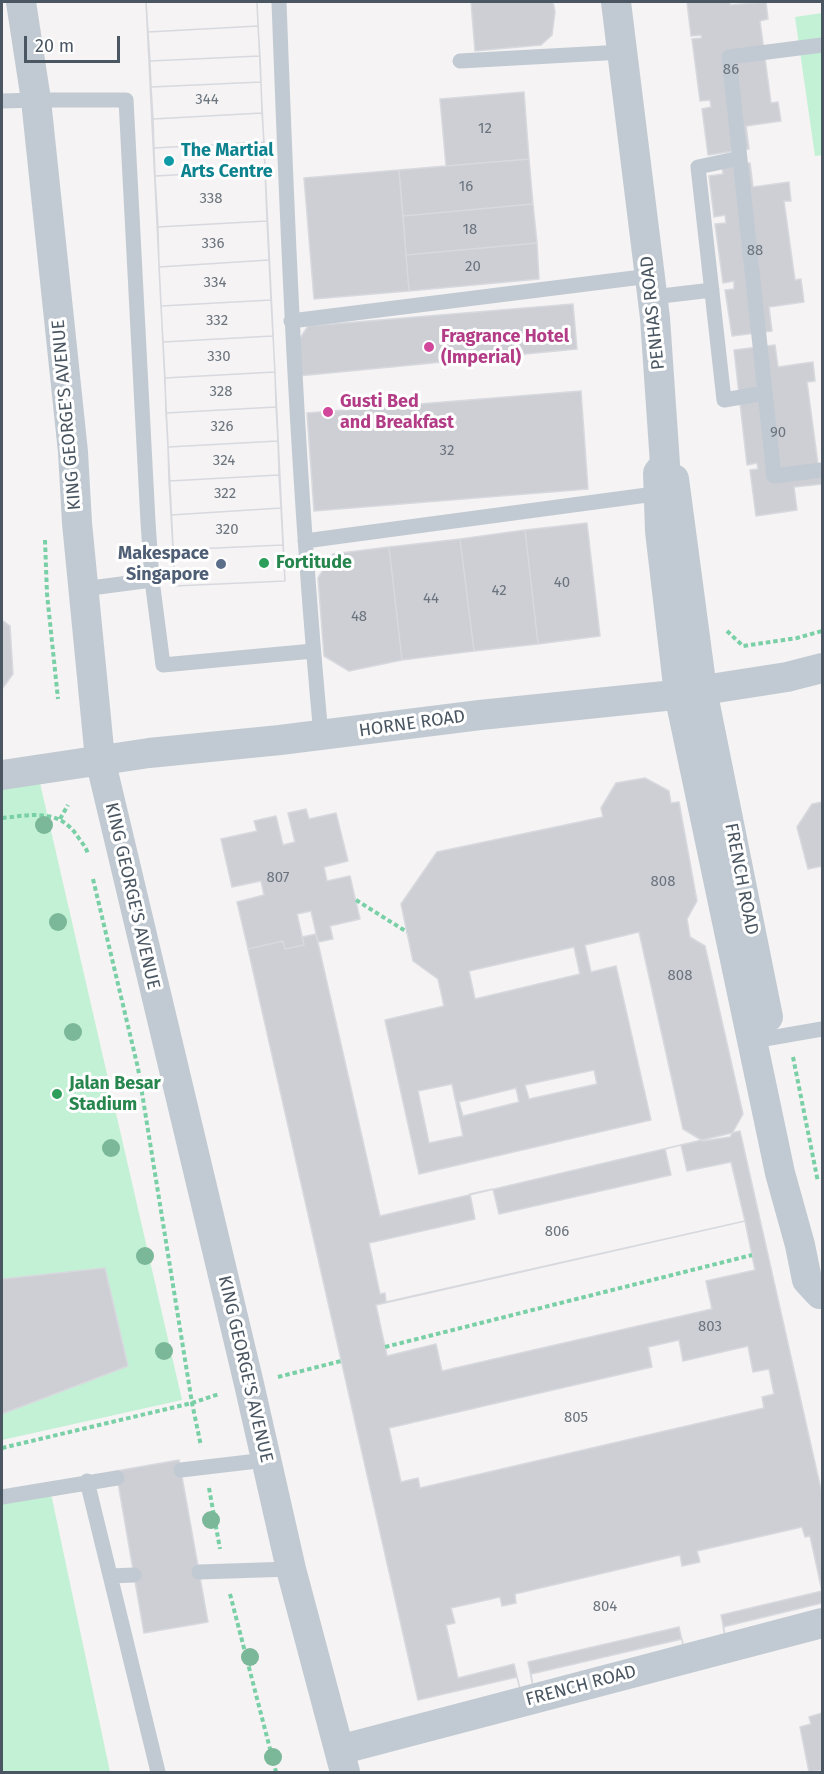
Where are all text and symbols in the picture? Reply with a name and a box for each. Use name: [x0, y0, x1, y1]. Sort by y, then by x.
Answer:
scale bar: [27, 24, 123, 62]
text: 20 m: [35, 35, 74, 57]
house number: 86: [723, 61, 739, 79]
house number: 344: [195, 91, 219, 109]
house number: 12: [478, 120, 492, 138]
place label: The Martial Arts Centre: [181, 140, 274, 182]
marker: The Martial Arts Centre: [162, 154, 176, 168]
house number: 16: [459, 178, 473, 196]
house number: 338: [199, 190, 223, 208]
house number: 18: [463, 221, 477, 239]
house number: 336: [202, 235, 224, 253]
house number: 88: [747, 242, 763, 260]
street label: PENHAS ROAD: [636, 255, 670, 371]
house number: 20: [465, 258, 481, 276]
house number: 334: [204, 274, 226, 292]
house number: 332: [206, 312, 228, 330]
street label: KING GEORGE'S AVENUE: [48, 319, 86, 511]
place label: Fragrance Hotel (Imperial): [441, 326, 569, 368]
marker: Fragrance Hotel (Imperial): [422, 340, 436, 354]
house number: 330: [207, 348, 231, 366]
house number: 328: [209, 383, 233, 401]
place label: Gusti Bed and Breakfast: [340, 391, 454, 434]
marker: Gusti Bed and Breakfast: [321, 405, 335, 419]
house number: 326: [211, 418, 233, 436]
house number: 90: [770, 424, 786, 442]
house number: 32: [440, 442, 454, 460]
house number: 324: [213, 452, 235, 470]
house number: 322: [214, 485, 236, 503]
house number: 320: [215, 521, 239, 539]
place label: Makespace Singapore: [118, 543, 209, 586]
place label: Fortitude: [276, 552, 352, 574]
marker: Fortitude: [257, 556, 271, 570]
marker: Makespace Singapore: [214, 557, 228, 571]
house number: 40: [554, 574, 570, 592]
house number: 42: [491, 582, 507, 600]
house number: 44: [423, 590, 439, 608]
house number: 48: [351, 608, 367, 626]
street label: HORNE ROAD: [357, 706, 467, 742]
street label: KING GEORGE'S AVENUE: [100, 800, 164, 992]
street label: FRENCH ROAD: [720, 821, 762, 937]
house number: 807: [267, 869, 289, 887]
house number: 808: [651, 873, 675, 891]
house number: 808: [668, 967, 692, 985]
place label: Jalan Besar Stadium: [69, 1073, 161, 1116]
marker: Jalan Besar Stadium: [50, 1087, 64, 1101]
house number: 806: [545, 1223, 569, 1241]
street label: KING GEORGE'S AVENUE: [213, 1273, 277, 1465]
house number: 803: [698, 1318, 722, 1336]
house number: 805: [564, 1409, 588, 1427]
house number: 804: [593, 1598, 617, 1616]
street label: FRENCH ROAD: [523, 1661, 639, 1711]

